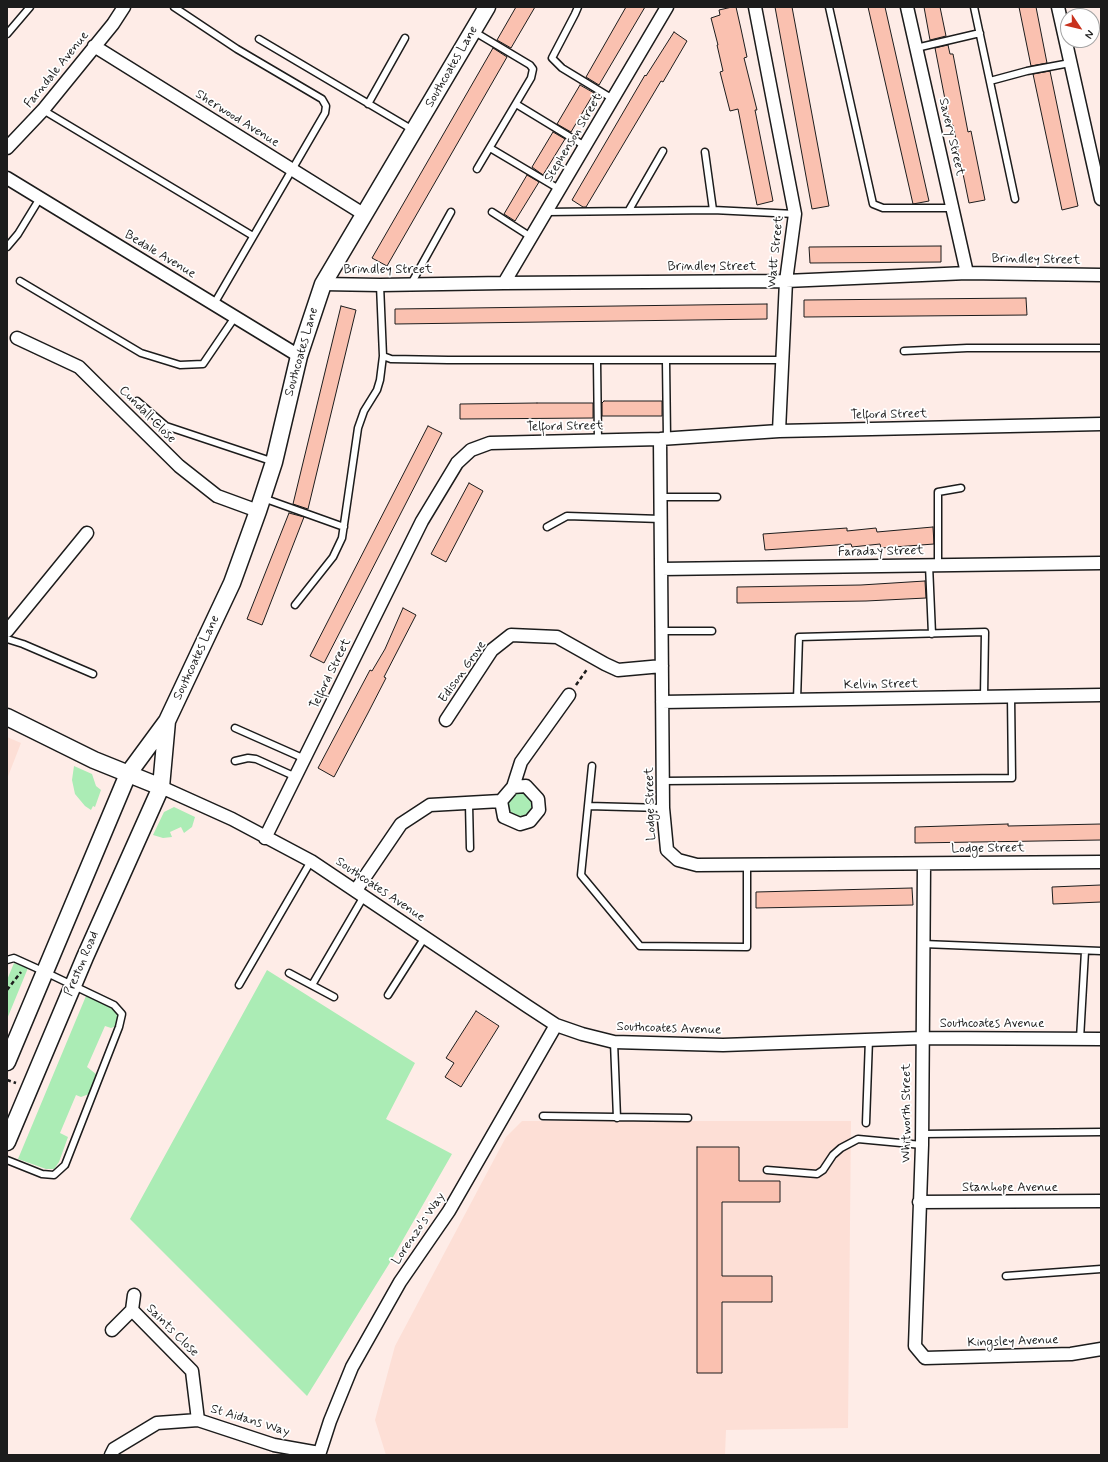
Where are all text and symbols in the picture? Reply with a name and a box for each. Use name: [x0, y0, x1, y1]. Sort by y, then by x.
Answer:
north arrow: [1060, 8, 1100, 48]
street label: Southcoates Lane: [422, 23, 482, 111]
text: N: [1081, 27, 1097, 41]
street label: Farndale Avenue: [21, 29, 93, 111]
street label: Sherwood Avenue: [192, 87, 282, 151]
street label: Stephenson Street: [541, 91, 607, 185]
street label: Savery Street: [935, 97, 967, 177]
street label: Watt Street: [764, 215, 788, 289]
street label: Bedale Avenue: [121, 228, 199, 282]
street label: Brindley Street: [991, 251, 1081, 269]
street label: Brindley Street: [668, 259, 756, 275]
street label: Brindley Street: [344, 262, 432, 278]
street label: Southcoates Lane: [282, 306, 322, 398]
street label: Cundall Close: [115, 383, 179, 447]
street label: Telford Street: [850, 407, 928, 423]
street label: Telford Street: [526, 419, 604, 435]
street label: Faraday Street: [838, 543, 924, 561]
street label: Southcoates Lane: [171, 613, 223, 703]
street label: Telford Street: [307, 636, 355, 712]
street label: Edison Grove: [436, 638, 490, 706]
street label: Kelvin Street: [844, 677, 918, 693]
street label: Lodge Street: [642, 767, 660, 841]
street label: Lodge Street: [951, 841, 1025, 857]
street label: Southcoates Avenue: [332, 854, 428, 926]
street label: Preston Road: [61, 929, 103, 999]
street label: Southcoates Avenue: [940, 1016, 1044, 1032]
street label: Southcoates Avenue: [616, 1019, 722, 1039]
street label: Whitworth Street: [899, 1063, 915, 1163]
street label: Stanhope Avenue: [962, 1180, 1058, 1196]
street label: Lorenzo's Way: [389, 1190, 449, 1268]
street label: Saints Close: [142, 1301, 202, 1361]
street label: Kingsley Avenue: [967, 1333, 1059, 1351]
street label: St Aidans Way: [209, 1402, 291, 1440]

